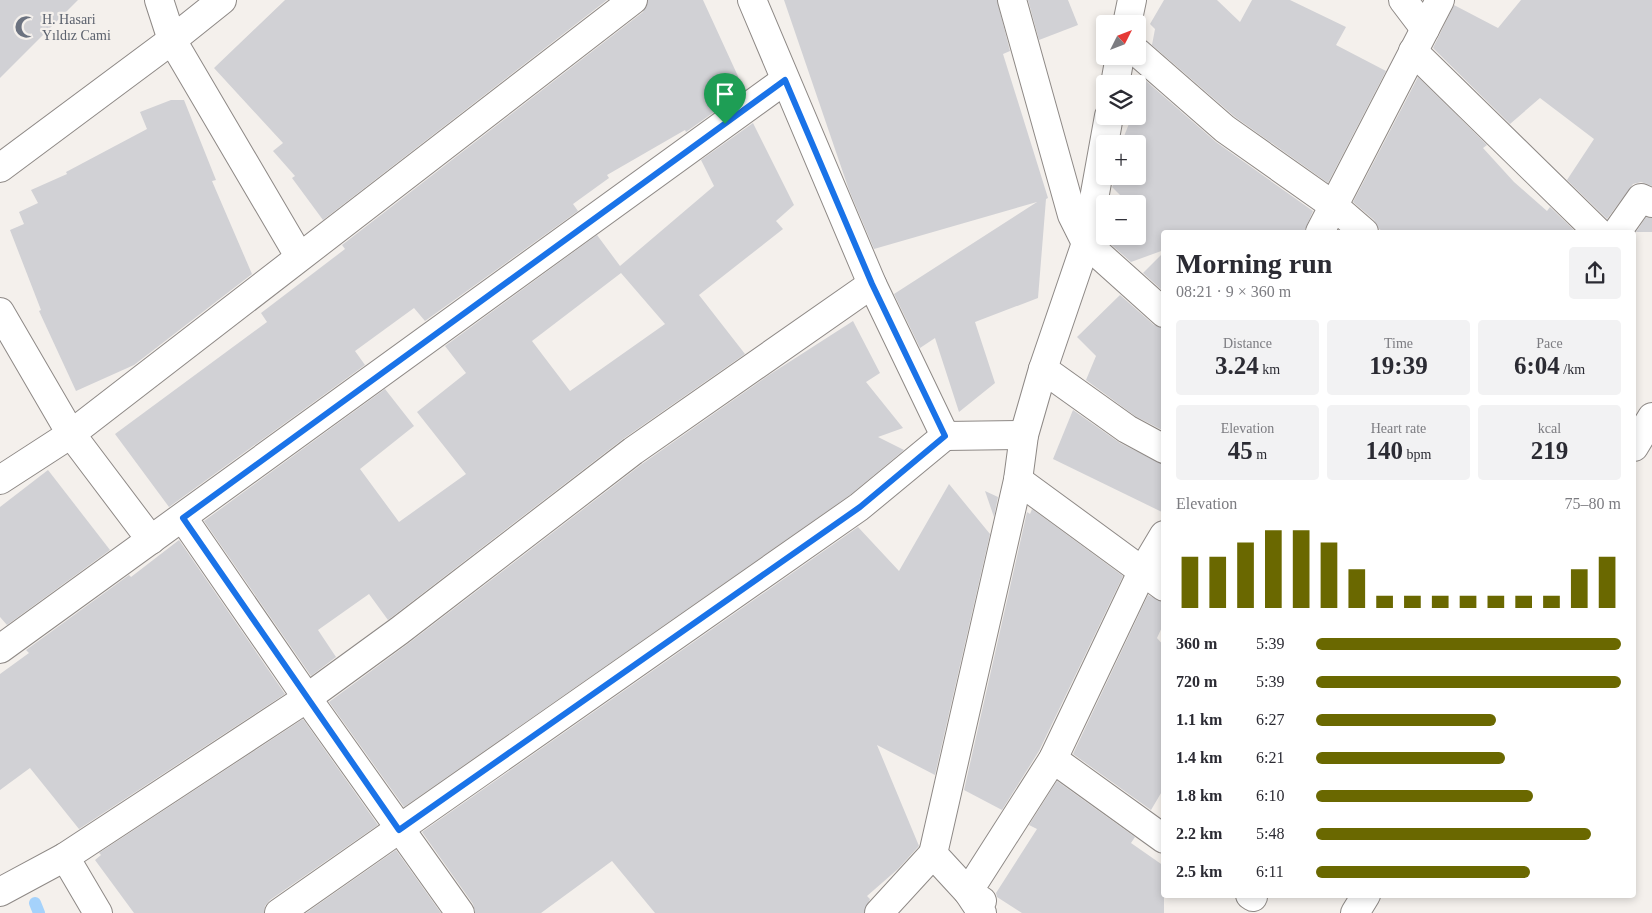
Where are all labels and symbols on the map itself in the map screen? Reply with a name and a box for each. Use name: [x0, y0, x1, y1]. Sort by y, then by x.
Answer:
place label: H. Hasari Yıldız Cami: [42, 12, 111, 43]
mosque icon: H. Hasari Yıldız Cami: [13, 14, 39, 40]
north arrow: [1096, 15, 1146, 65]
pin: [704, 73, 746, 124]

